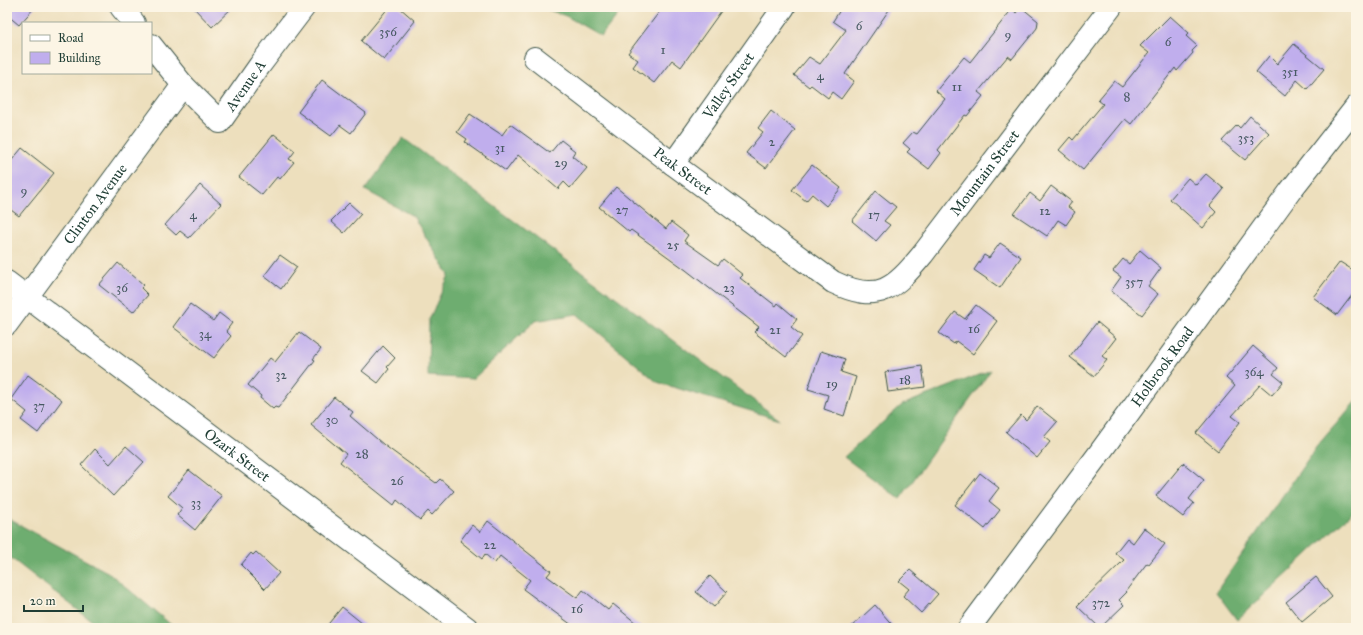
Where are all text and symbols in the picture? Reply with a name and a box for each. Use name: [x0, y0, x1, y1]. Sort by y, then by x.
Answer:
house number: 6: [856, 18, 863, 34]
legend: [22, 22, 152, 74]
house number: 356: [379, 24, 397, 40]
house number: 9: [1005, 27, 1012, 43]
text: Road: [58, 31, 84, 45]
house number: 6: [1165, 34, 1172, 50]
house number: 1: [660, 42, 666, 58]
street label: Valley Street: [698, 48, 759, 123]
text: Building: [58, 51, 101, 66]
street label: Avenue A: [221, 57, 270, 116]
house number: 351: [1282, 64, 1298, 80]
house number: 4: [816, 68, 824, 84]
house number: 11: [952, 79, 962, 95]
house number: 8: [1124, 89, 1131, 105]
street label: Mountain Street: [946, 126, 1024, 220]
house number: 353: [1238, 130, 1254, 146]
house number: 2: [769, 134, 776, 150]
house number: 31: [495, 140, 505, 156]
street label: Peak Street: [650, 143, 716, 199]
house number: 29: [554, 155, 568, 171]
street label: Clinton Avenue: [60, 160, 131, 248]
house number: 9: [21, 183, 28, 199]
house number: 27: [616, 202, 629, 218]
house number: 12: [1039, 203, 1051, 219]
house number: 4: [189, 207, 197, 223]
house number: 17: [868, 207, 880, 223]
house number: 25: [667, 237, 679, 253]
house number: 357: [1125, 274, 1143, 290]
house number: 36: [116, 280, 128, 296]
house number: 23: [723, 280, 735, 296]
house number: 16: [968, 321, 980, 337]
house number: 21: [769, 322, 781, 338]
street label: Holbrook Road: [1127, 323, 1198, 410]
house number: 34: [199, 326, 212, 342]
house number: 364: [1244, 364, 1264, 380]
house number: 32: [275, 367, 287, 383]
house number: 18: [899, 372, 911, 388]
house number: 19: [826, 376, 838, 392]
house number: 37: [33, 398, 45, 414]
house number: 30: [326, 412, 338, 428]
street label: Ozark Street: [201, 425, 274, 486]
house number: 28: [355, 446, 369, 462]
house number: 26: [390, 473, 404, 489]
house number: 33: [191, 495, 201, 511]
house number: 22: [484, 537, 497, 553]
scale bar: [24, 587, 83, 613]
text: 20 m: [30, 594, 56, 608]
house number: 372: [1092, 595, 1111, 611]
house number: 16: [571, 601, 583, 617]

